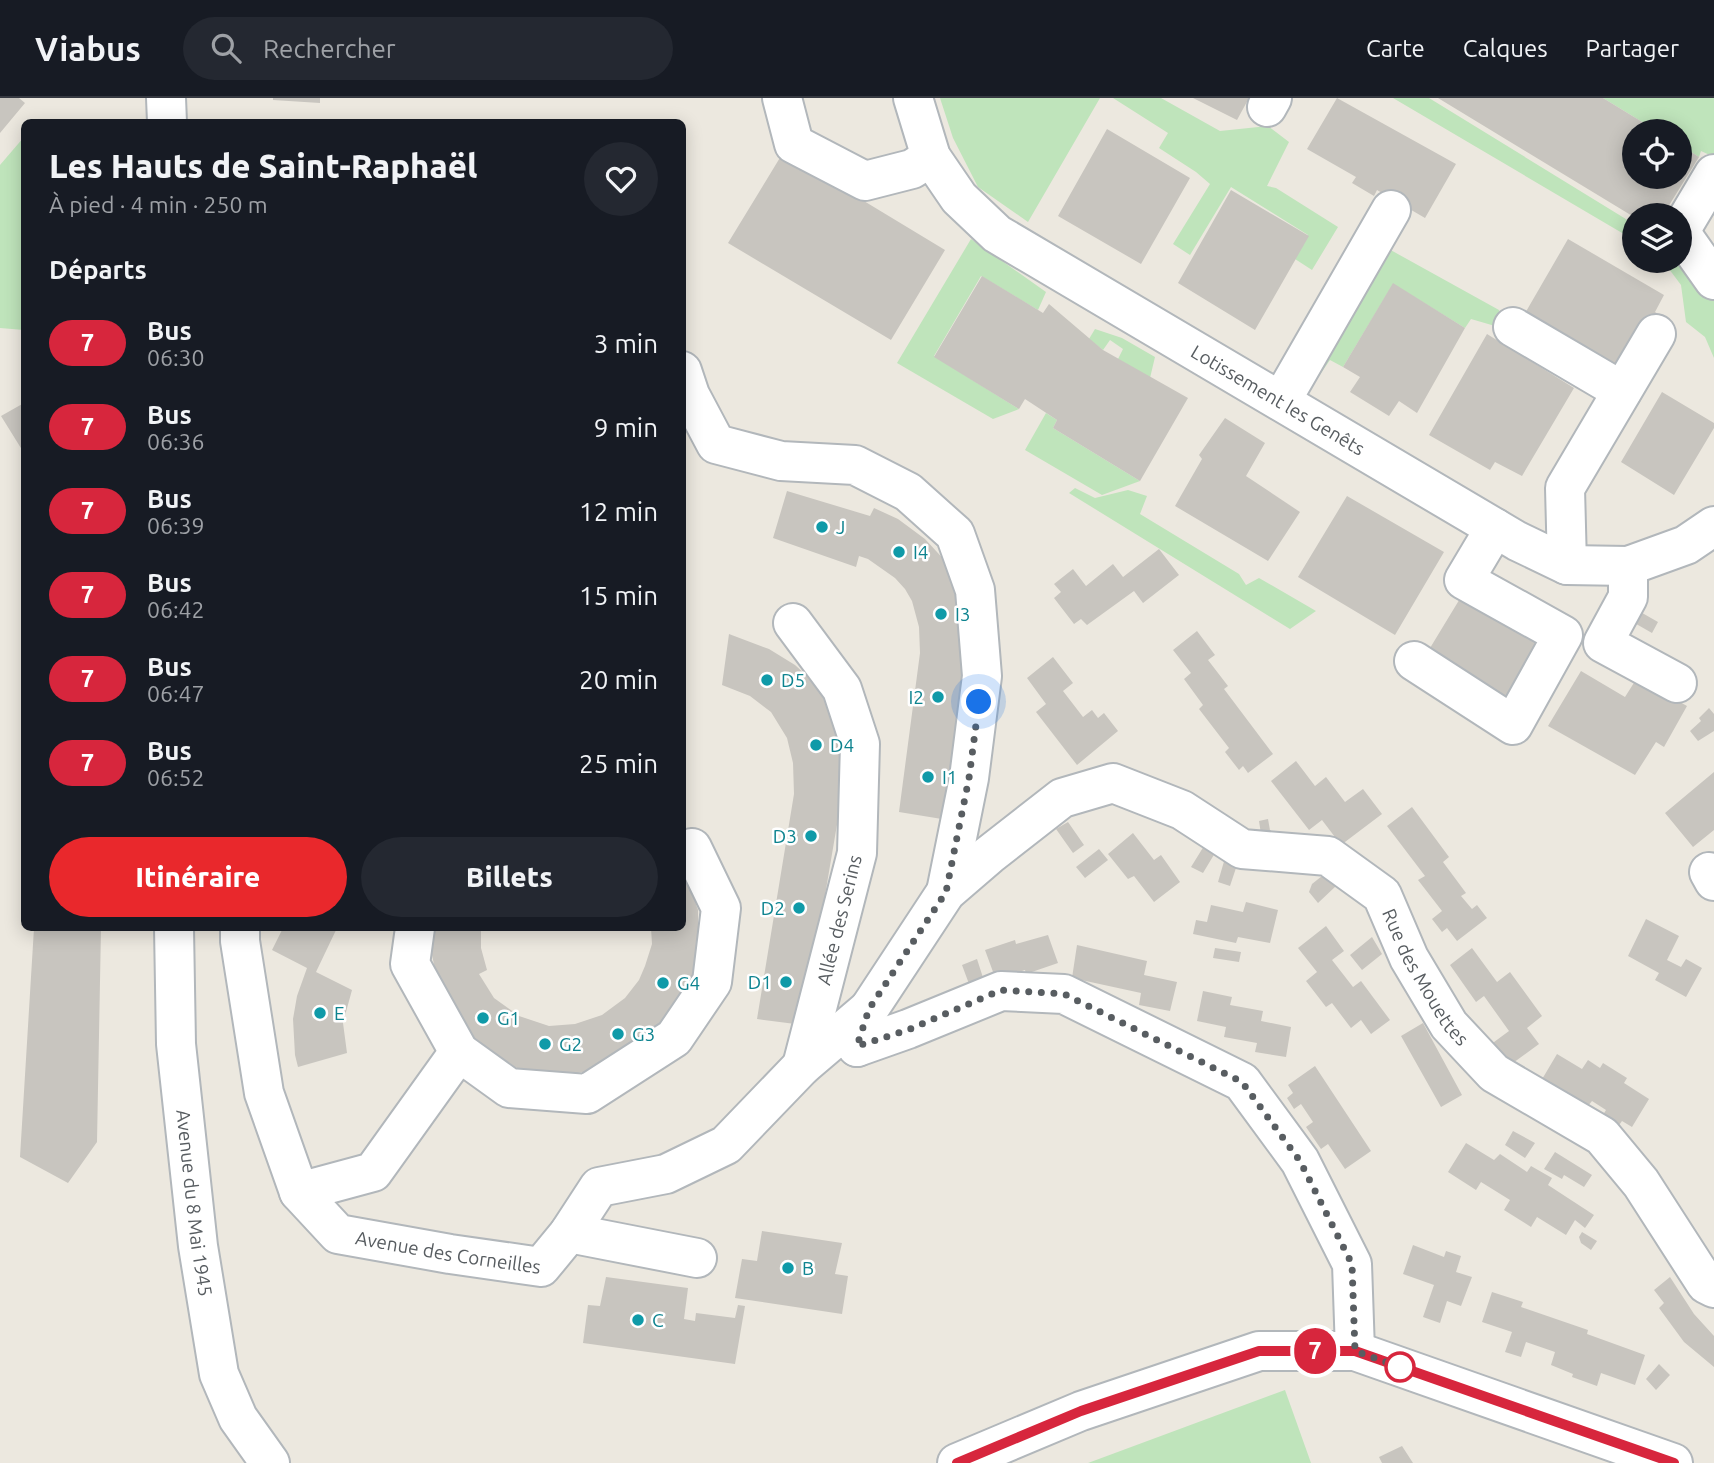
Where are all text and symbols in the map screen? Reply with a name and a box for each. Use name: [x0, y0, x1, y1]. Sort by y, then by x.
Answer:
search box: [183, 17, 673, 80]
icon: search: [207, 29, 245, 67]
text: Viabus: [35, 30, 141, 67]
text: Rechercher: [263, 34, 396, 63]
text: Carte: [1366, 35, 1425, 62]
text: Calques: [1463, 35, 1548, 62]
text: Partager: [1586, 35, 1679, 62]
map controls: [1622, 119, 1692, 273]
button: locate: [1622, 119, 1692, 189]
button: heart: [584, 142, 658, 216]
text: Les Hauts de Saint-Raphaël: [49, 147, 478, 184]
text: À pied · 4 min · 250 m: [49, 192, 268, 217]
button: layers: [1622, 203, 1692, 273]
text: Départs: [49, 255, 147, 284]
text: Bus: [147, 316, 192, 345]
text: 7: [81, 329, 94, 356]
text: 3 min: [594, 329, 658, 358]
street label: Lotissement les Genêts: [1187, 340, 1369, 460]
text: 06:30: [147, 345, 205, 370]
text: Bus: [147, 400, 192, 429]
text: 7: [81, 413, 94, 440]
text: 9 min: [594, 413, 658, 442]
text: 06:36: [147, 429, 205, 454]
text: Bus: [147, 484, 192, 513]
text: 7: [81, 497, 94, 524]
text: 12 min: [579, 497, 658, 526]
text: 06:39: [147, 513, 205, 538]
place label: J: [836, 516, 845, 538]
marker: J: [814, 519, 830, 535]
place label: I4: [913, 541, 929, 563]
marker: I4: [891, 544, 907, 560]
text: Bus: [147, 568, 192, 597]
text: 7: [81, 581, 94, 608]
text: 15 min: [579, 581, 658, 610]
text: 06:42: [147, 597, 205, 622]
place label: I3: [955, 603, 971, 625]
marker: I3: [933, 606, 949, 622]
text: Bus: [147, 652, 192, 681]
text: 7: [81, 665, 94, 692]
text: 20 min: [579, 665, 658, 694]
place label: D5: [781, 669, 805, 691]
marker: D5: [759, 672, 775, 688]
text: 06:47: [147, 681, 205, 706]
your location: [961, 684, 996, 719]
place label: I2: [908, 686, 924, 708]
marker: I2: [930, 689, 946, 705]
place label: D4: [830, 734, 854, 756]
text: Bus: [147, 736, 192, 765]
marker: D4: [808, 737, 824, 753]
text: 7: [81, 749, 94, 776]
text: 25 min: [579, 749, 658, 778]
text: 06:52: [147, 765, 205, 790]
place label: I1: [942, 766, 958, 788]
marker: I1: [920, 769, 936, 785]
place label: D3: [773, 825, 797, 847]
marker: D3: [803, 828, 819, 844]
button: Itinéraire: [49, 837, 347, 917]
button: Billets: [361, 837, 658, 917]
street label: Allée des Serins: [812, 853, 866, 987]
place label: D2: [761, 897, 785, 919]
marker: D2: [791, 900, 807, 916]
street label: Rue des Mouettes: [1378, 905, 1473, 1050]
place label: D1: [748, 971, 772, 993]
place label: G4: [677, 972, 700, 994]
marker: D1: [778, 974, 794, 990]
marker: G4: [655, 975, 671, 991]
place label: E: [334, 1002, 345, 1024]
marker: E: [312, 1005, 328, 1021]
place label: G1: [497, 1007, 520, 1029]
marker: G1: [475, 1010, 491, 1026]
place label: G3: [632, 1023, 655, 1045]
marker: G3: [610, 1026, 626, 1042]
place label: G2: [559, 1033, 582, 1055]
marker: G2: [537, 1036, 553, 1052]
street label: Avenue du 8 Mai 1945: [172, 1108, 217, 1298]
street label: Avenue des Corneilles: [354, 1226, 542, 1278]
place label: B: [802, 1257, 814, 1279]
marker: B: [780, 1260, 796, 1276]
place label: C: [652, 1309, 664, 1331]
marker: C: [630, 1312, 646, 1328]
line badge: 7: [1292, 1328, 1338, 1374]
text: 7: [1308, 1337, 1322, 1364]
unlabelled marker: [1385, 1352, 1415, 1382]

